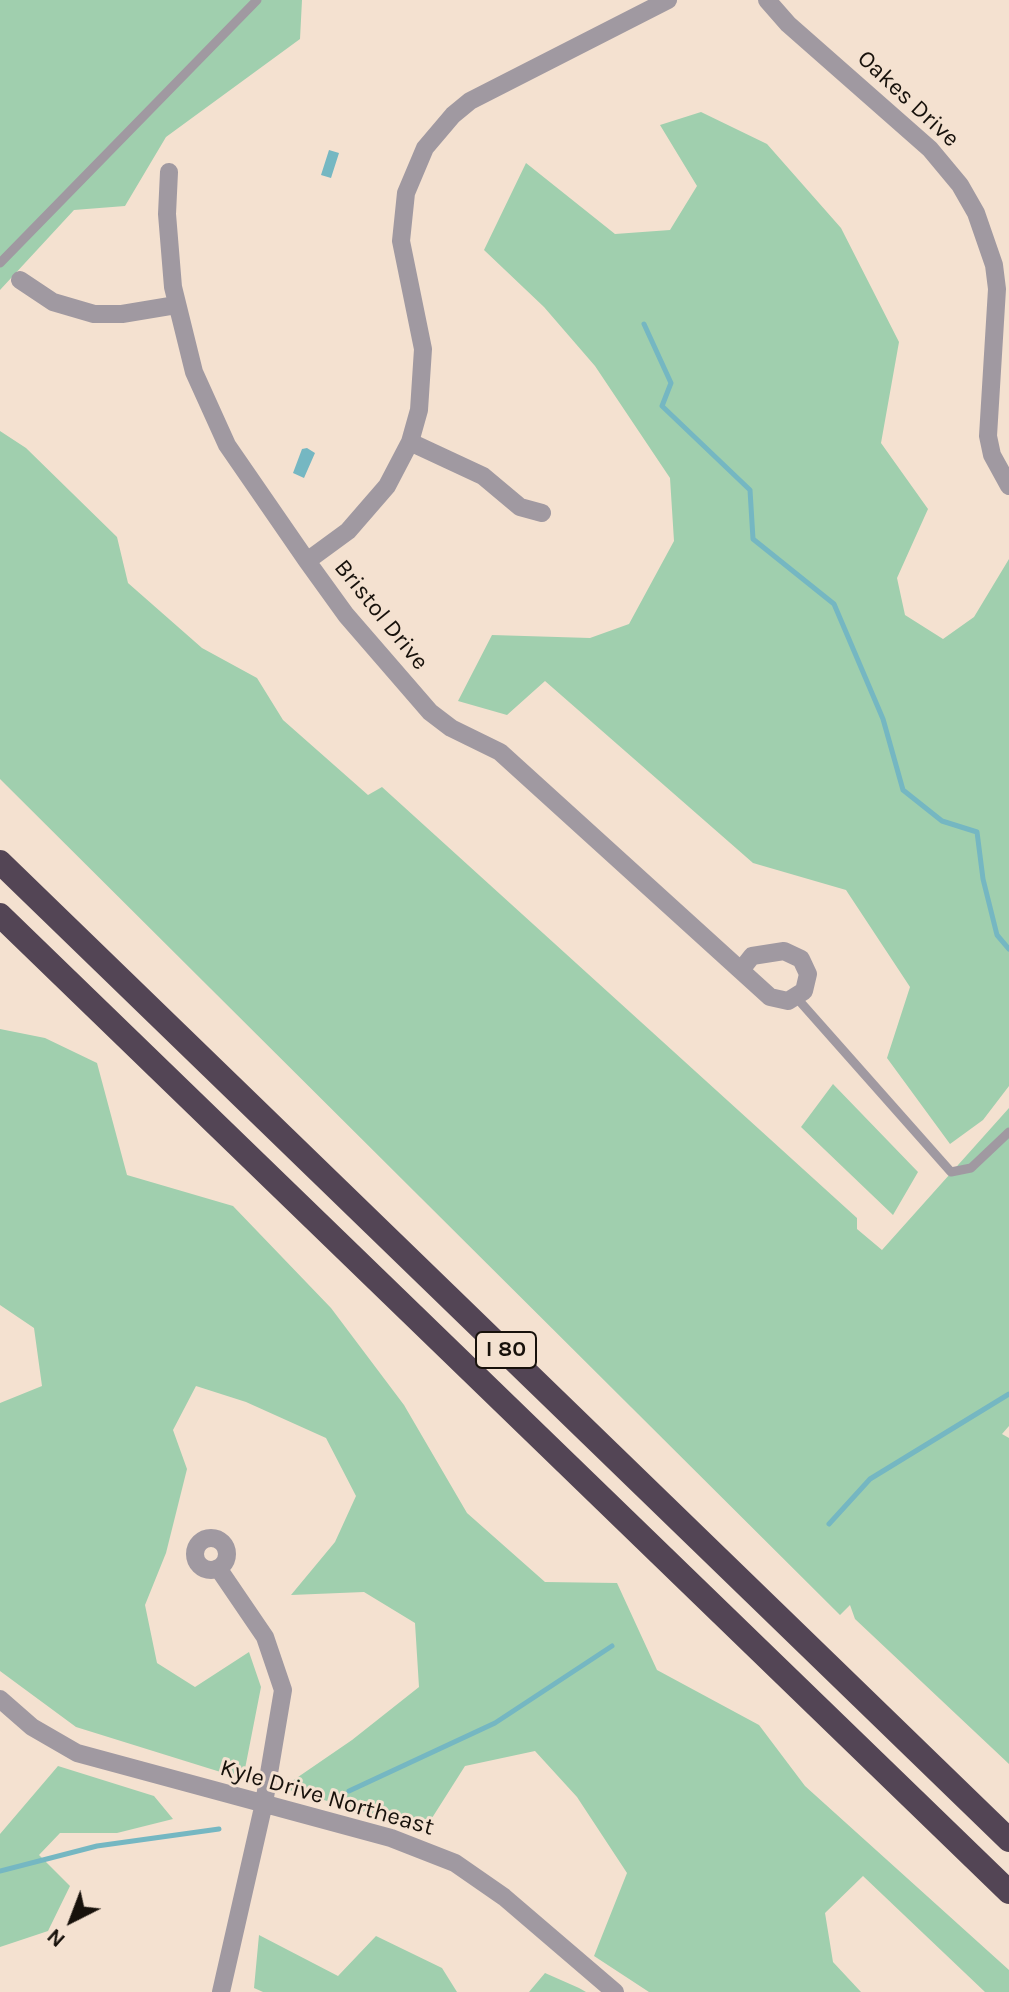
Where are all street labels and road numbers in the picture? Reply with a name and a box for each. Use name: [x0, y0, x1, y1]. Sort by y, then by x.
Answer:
street label: Oakes Drive: [851, 45, 965, 153]
street label: Bristol Drive: [328, 554, 434, 676]
road number: I 80: [476, 1332, 536, 1368]
street label: Kyle Drive Northeast: [217, 1754, 437, 1842]

